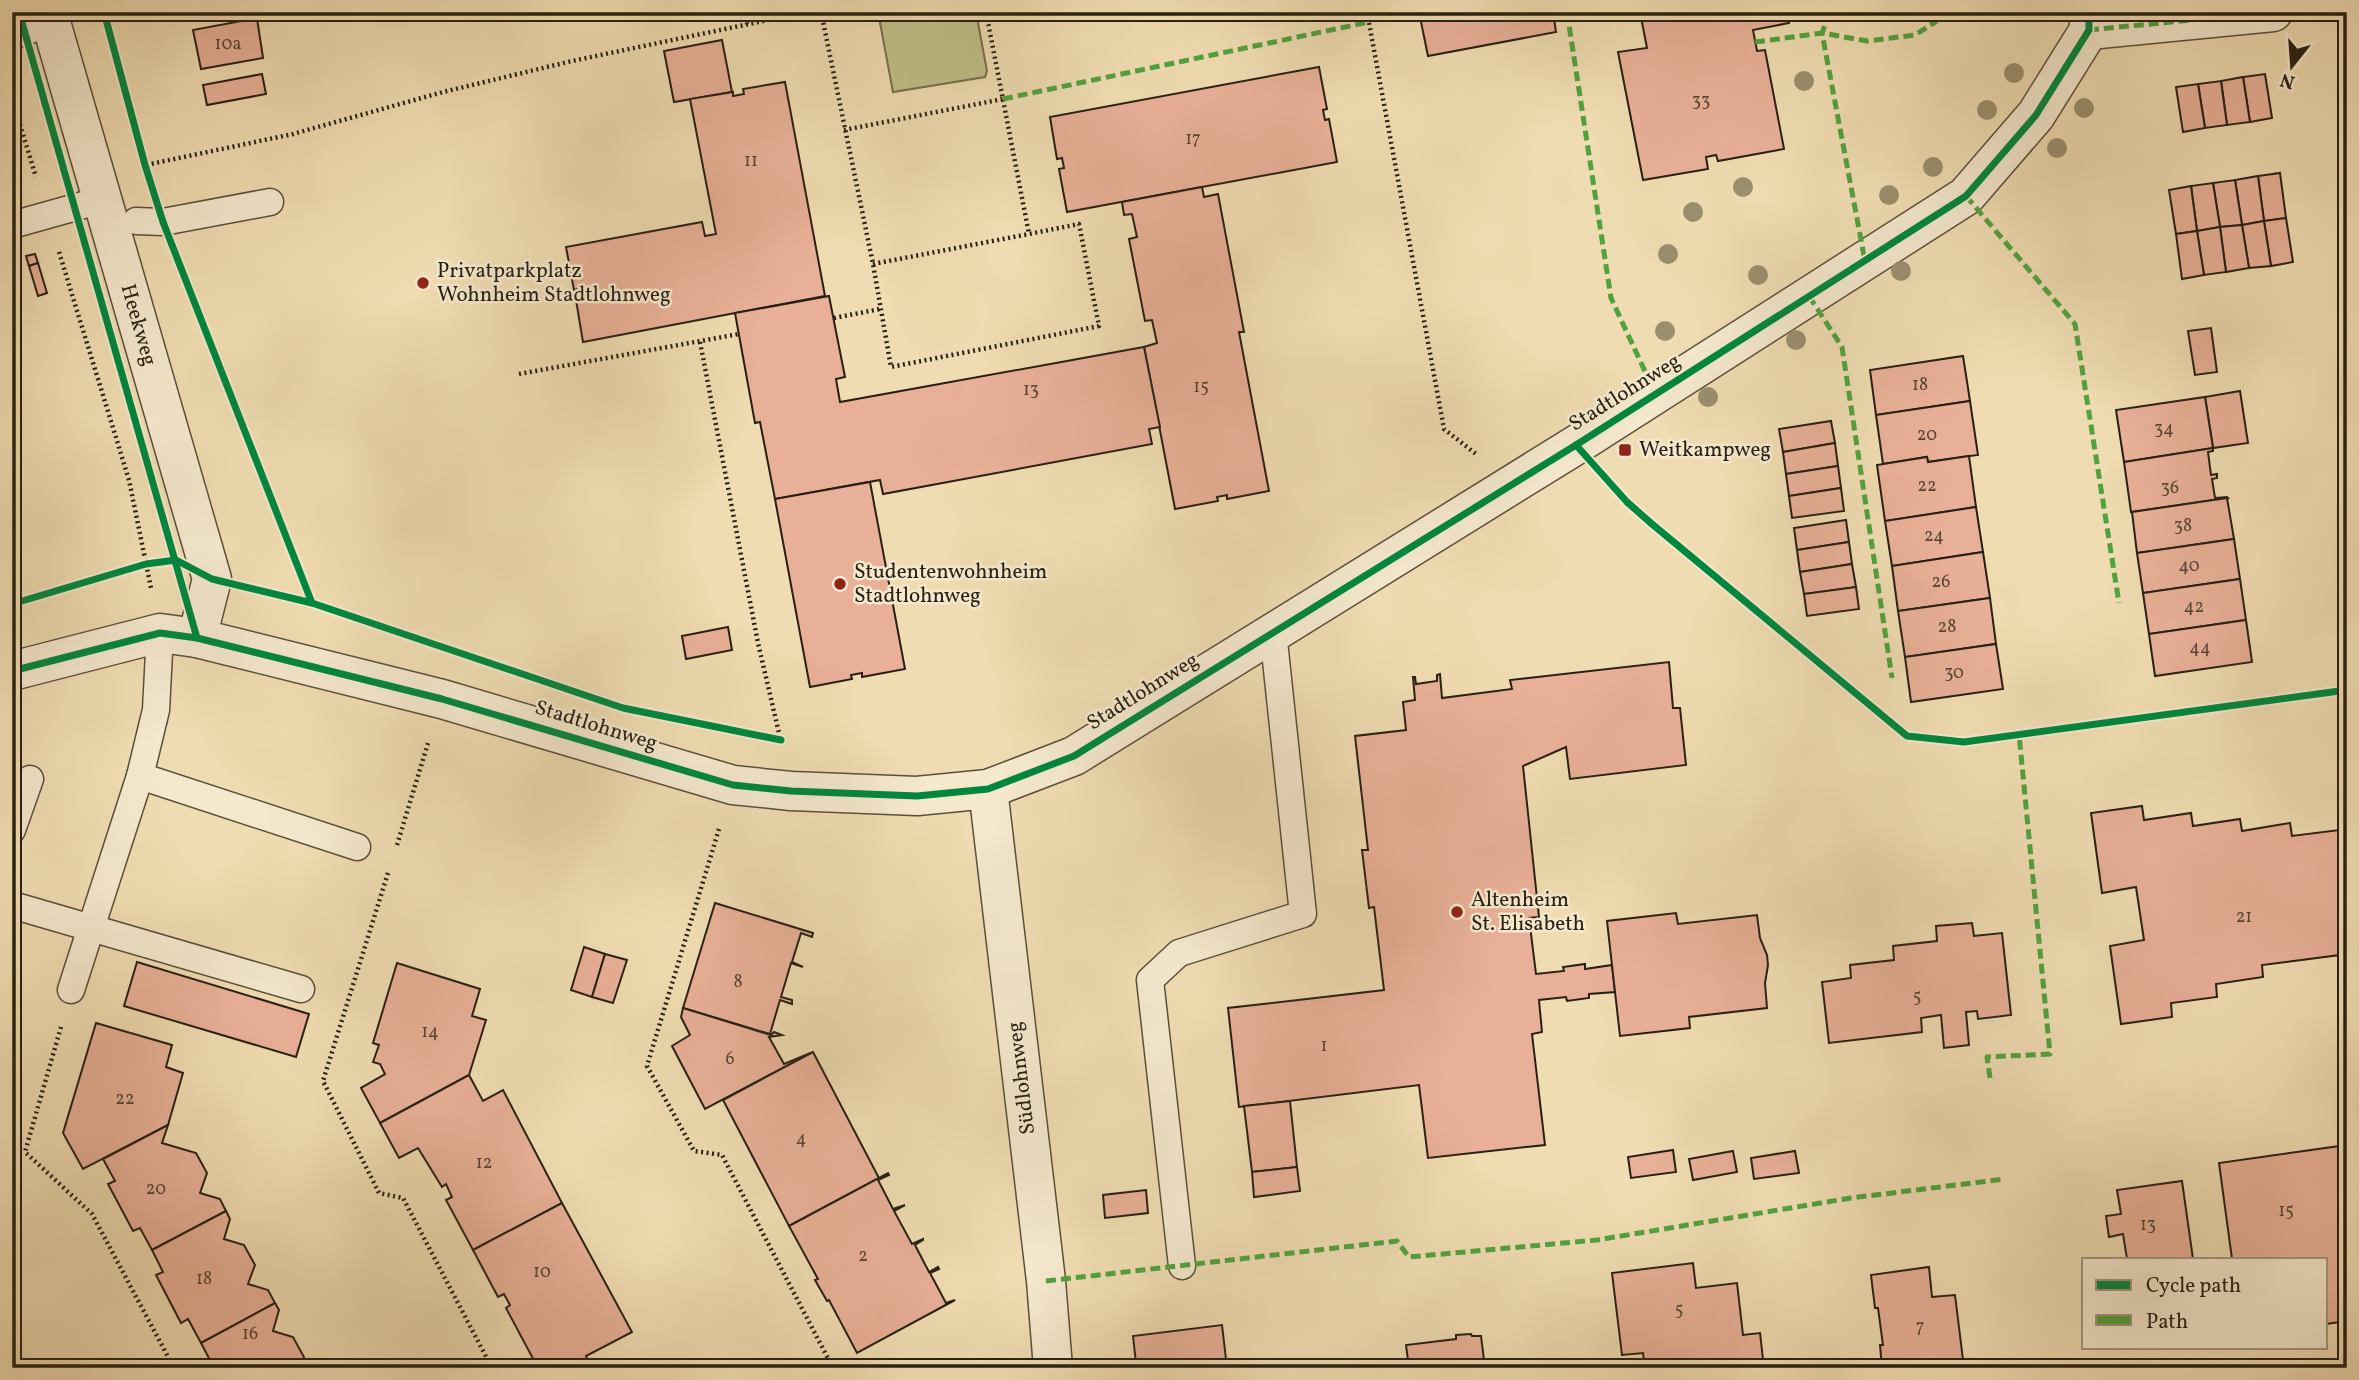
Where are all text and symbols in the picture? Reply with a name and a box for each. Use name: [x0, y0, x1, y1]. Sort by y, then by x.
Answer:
house number: 10a: [215, 32, 241, 57]
north arrow: [2258, 32, 2328, 102]
text: N: [2277, 66, 2298, 95]
house number: 33: [1692, 89, 1710, 114]
house number: 17: [1185, 127, 1201, 152]
house number: 11: [744, 149, 758, 174]
place label: Privatparkplatz Wohnheim Stadtlohnweg: [437, 257, 671, 310]
marker: Privatparkplatz Wohnheim Stadtlohnweg: [415, 275, 431, 291]
street label: Heekweg: [112, 281, 164, 369]
street label: Stadtlohnweg: [1564, 347, 1686, 439]
house number: 18: [1912, 373, 1928, 398]
house number: 15: [1193, 375, 1209, 400]
house number: 13: [1023, 378, 1039, 403]
house number: 34: [2154, 417, 2174, 442]
house number: 20: [1917, 423, 1937, 448]
place label: Weitkampweg: [1639, 436, 1771, 465]
marker: Weitkampweg: [1617, 442, 1633, 458]
house number: 22: [1917, 474, 1937, 499]
house number: 36: [2161, 476, 2179, 501]
house number: 38: [2174, 514, 2192, 539]
house number: 24: [1924, 524, 1944, 549]
house number: 40: [2178, 554, 2200, 579]
place label: Studentenwohnheim Stadtlohnweg: [854, 558, 1047, 611]
house number: 26: [1932, 570, 1950, 595]
marker: Studentenwohnheim Stadtlohnweg: [832, 576, 848, 592]
house number: 42: [2184, 595, 2204, 620]
house number: 28: [1938, 615, 1956, 640]
house number: 44: [2189, 636, 2211, 661]
street label: Stadtlohnweg: [1082, 646, 1204, 738]
house number: 30: [1944, 661, 1964, 686]
street label: Stadtlohnweg: [531, 694, 661, 758]
place label: Altenheim St. Elisabeth: [1471, 886, 1585, 939]
marker: Altenheim St. Elisabeth: [1449, 904, 1465, 920]
house number: 21: [2236, 905, 2252, 930]
house number: 8: [733, 970, 743, 995]
house number: 5: [1913, 985, 1921, 1010]
house number: 14: [421, 1020, 439, 1045]
street label: Südlohnweg: [1001, 1020, 1043, 1136]
house number: 1: [1321, 1034, 1327, 1059]
house number: 6: [725, 1047, 735, 1072]
house number: 22: [115, 1087, 135, 1112]
house number: 4: [796, 1127, 806, 1152]
house number: 12: [476, 1151, 492, 1176]
house number: 20: [146, 1177, 166, 1202]
house number: 15: [2278, 1199, 2294, 1224]
house number: 13: [2140, 1213, 2156, 1238]
house number: 2: [858, 1244, 868, 1269]
legend: [2082, 1258, 2328, 1348]
house number: 10: [533, 1260, 551, 1285]
house number: 18: [196, 1267, 212, 1292]
text: Cycle path: [2146, 1272, 2241, 1301]
house number: 5: [1675, 1298, 1683, 1323]
text: Path: [2146, 1308, 2188, 1337]
house number: 7: [1916, 1315, 1924, 1340]
house number: 16: [242, 1322, 258, 1347]

